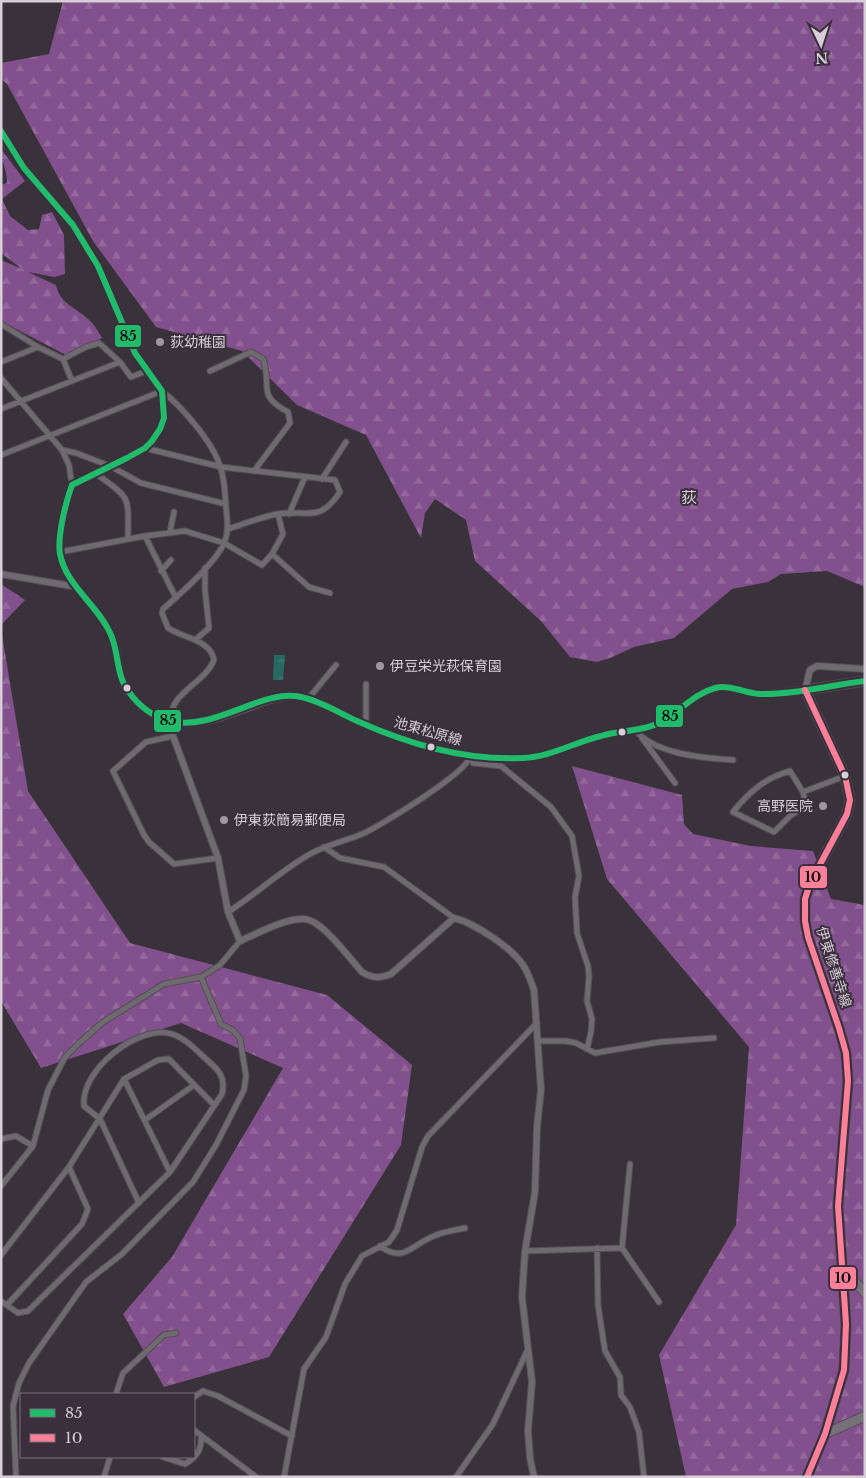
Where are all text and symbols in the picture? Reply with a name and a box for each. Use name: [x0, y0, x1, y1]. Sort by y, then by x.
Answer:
north arrow: [796, 20, 846, 70]
text: N: [815, 49, 829, 67]
line badge: 85: [114, 324, 142, 348]
text: 85: [119, 327, 137, 345]
place label: 荻幼稚園: [170, 333, 226, 351]
marker: 荻幼稚園: [154, 336, 166, 348]
district label: 荻: [681, 487, 697, 507]
place label: 伊豆栄光萩保育園: [390, 657, 502, 675]
marker: 伊豆栄光萩保育園: [374, 660, 386, 672]
unlabelled marker: [122, 683, 132, 693]
line badge: 85: [655, 704, 684, 728]
text: 85: [661, 707, 679, 725]
line badge: 85: [153, 709, 182, 733]
text: 85: [159, 711, 177, 729]
street label: 池東松原線: [392, 713, 464, 749]
unlabelled marker: [617, 727, 627, 737]
unlabelled marker: [426, 742, 436, 752]
unlabelled marker: [840, 770, 850, 780]
place label: 高野医院: [757, 797, 813, 815]
marker: 高野医院: [817, 800, 829, 812]
place label: 伊東荻簡易郵便局: [234, 811, 346, 829]
marker: 伊東荻簡易郵便局: [218, 814, 230, 826]
line badge: 10: [799, 865, 828, 889]
text: 10: [805, 868, 821, 886]
street label: 伊東修善寺線: [812, 924, 856, 1010]
line badge: 10: [829, 1266, 857, 1290]
text: 10: [835, 1269, 851, 1287]
legend: [20, 1393, 195, 1458]
text: 85: [65, 1403, 83, 1422]
text: 10: [65, 1428, 82, 1447]

